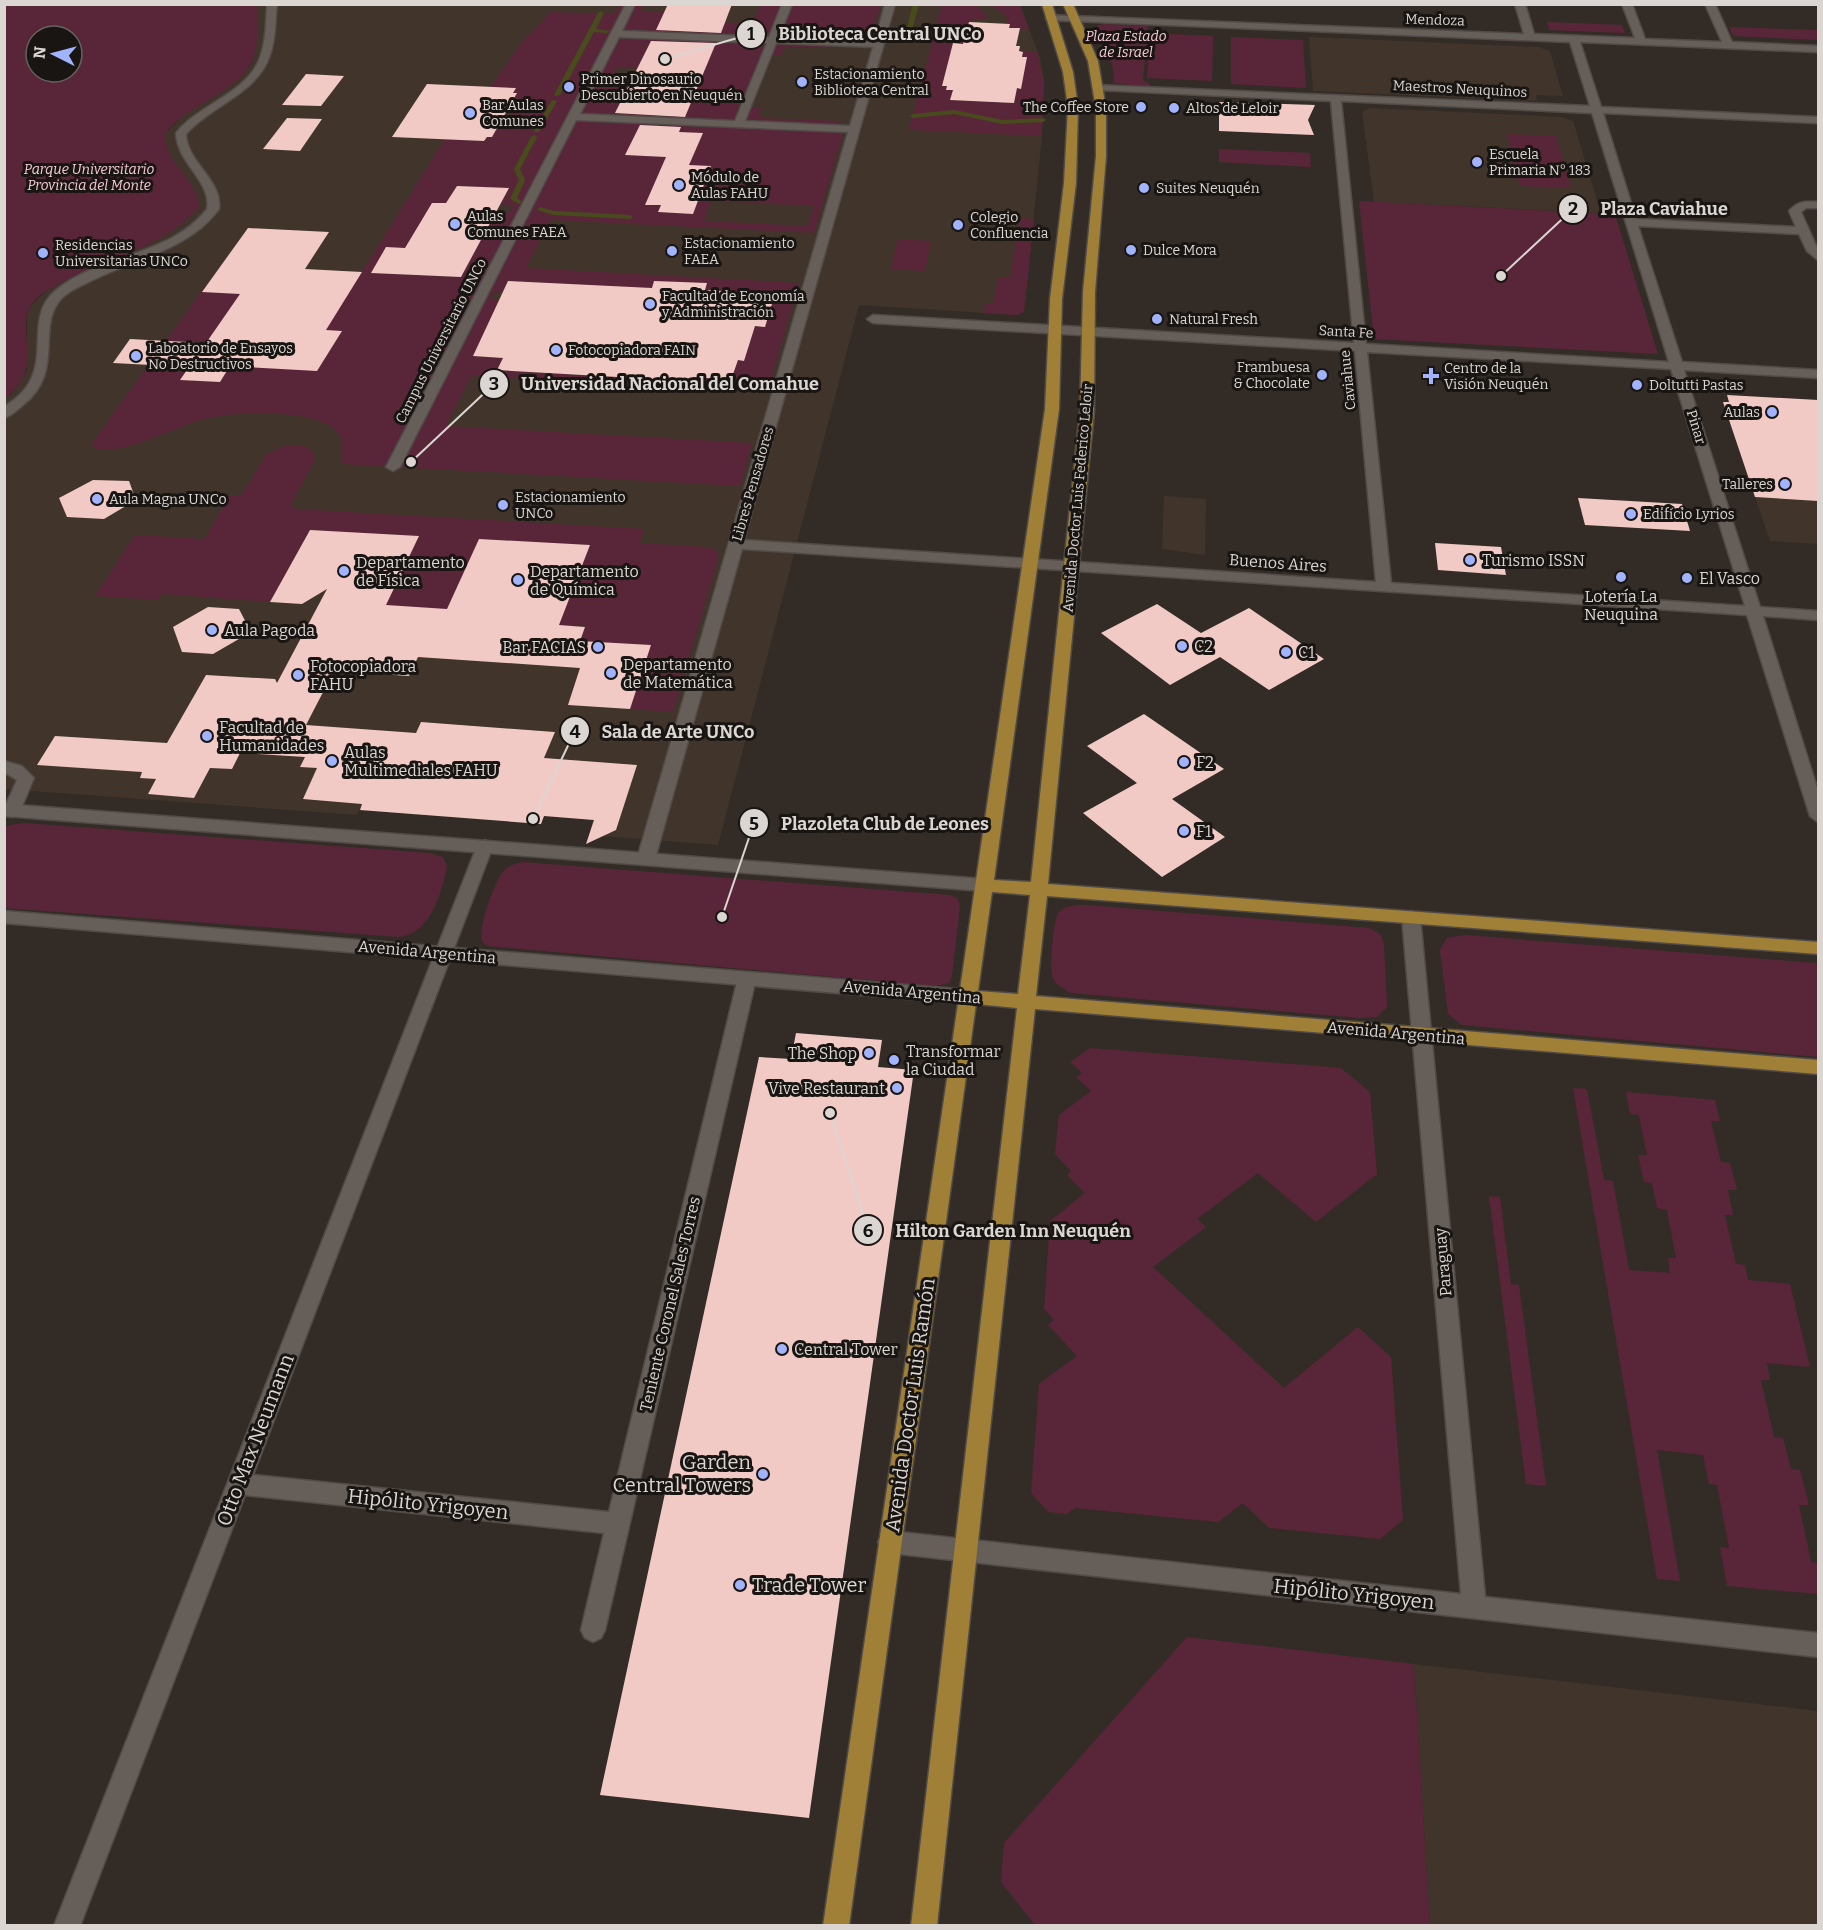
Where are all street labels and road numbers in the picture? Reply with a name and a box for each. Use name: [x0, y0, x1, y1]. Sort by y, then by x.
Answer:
street label: Mendoza: [1405, 10, 1465, 30]
street label: Maestros Neuquinos: [1392, 77, 1528, 101]
street label: Campus Universitario UNCo: [392, 256, 490, 426]
street label: Santa Fe: [1318, 322, 1374, 342]
street label: Caviahue: [1336, 349, 1360, 411]
street label: Avenida Doctor Luis Federico Leloir: [1060, 383, 1096, 613]
street label: Pinar: [1683, 408, 1709, 446]
street label: Libres Pensadores: [729, 425, 777, 543]
street label: Buenos Aires: [1229, 550, 1327, 576]
street label: Avenida Argentina: [357, 937, 497, 968]
street label: Avenida Argentina: [842, 977, 982, 1008]
street label: Avenida Argentina: [1326, 1018, 1466, 1049]
street label: Teniente Coronel Sales Torres: [636, 1195, 704, 1413]
street label: Paraguay: [1430, 1226, 1455, 1297]
street label: Avenida Doctor Luis Ramón: [880, 1276, 940, 1533]
street label: Otto Max Neumann: [211, 1350, 299, 1529]
street label: Hipólito Yrigoyen: [346, 1484, 510, 1524]
street label: Hipólito Yrigoyen: [1272, 1574, 1436, 1614]

